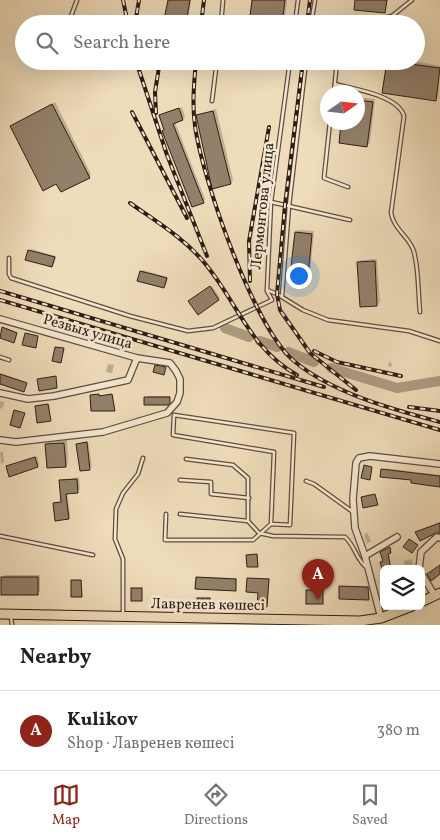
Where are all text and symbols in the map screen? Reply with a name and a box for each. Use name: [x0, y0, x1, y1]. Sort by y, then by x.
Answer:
search box: [15, 15, 425, 70]
icon: search: [33, 29, 61, 57]
text: Search here: [73, 30, 170, 56]
north arrow: [320, 85, 365, 130]
street label: Лермонтова улица: [246, 141, 281, 271]
your location: [286, 263, 312, 289]
street label: Резвых улица: [40, 310, 135, 355]
pin: A: [302, 559, 334, 600]
map controls: [380, 565, 425, 610]
button: layers: [380, 565, 425, 610]
street label: Лавренев көшесі: [151, 594, 265, 617]
text: Nearby: [20, 643, 91, 672]
text: Kulikov: [67, 707, 138, 733]
text: A: [30, 720, 42, 742]
text: 380 m: [377, 720, 420, 742]
text: Shop · Лавренев көшесі: [67, 733, 235, 755]
tab: Map: [52, 781, 80, 830]
tab: Directions: [184, 781, 248, 830]
tab: Saved: [352, 781, 388, 830]

